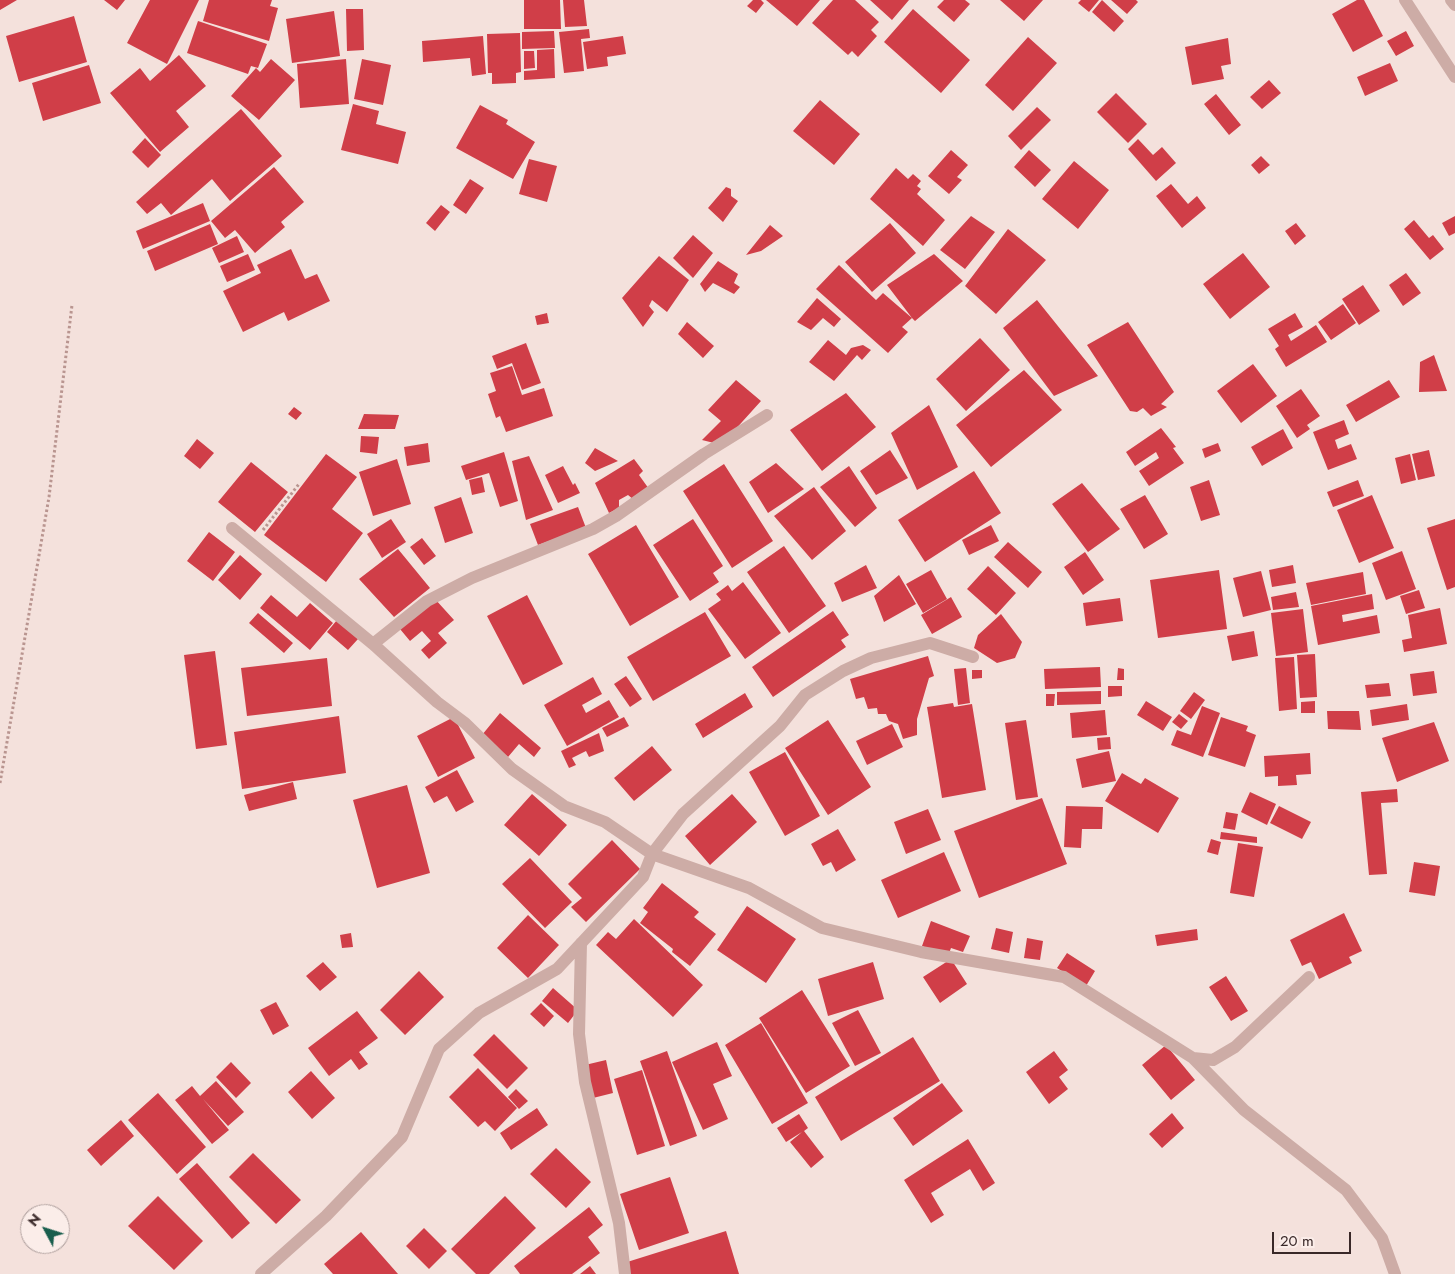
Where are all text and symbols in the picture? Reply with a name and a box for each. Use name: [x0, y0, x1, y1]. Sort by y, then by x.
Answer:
north arrow: [20, 1204, 70, 1254]
text: N: [23, 1209, 46, 1231]
scale bar: [1275, 1222, 1354, 1254]
text: 20 m: [1280, 1230, 1314, 1252]

